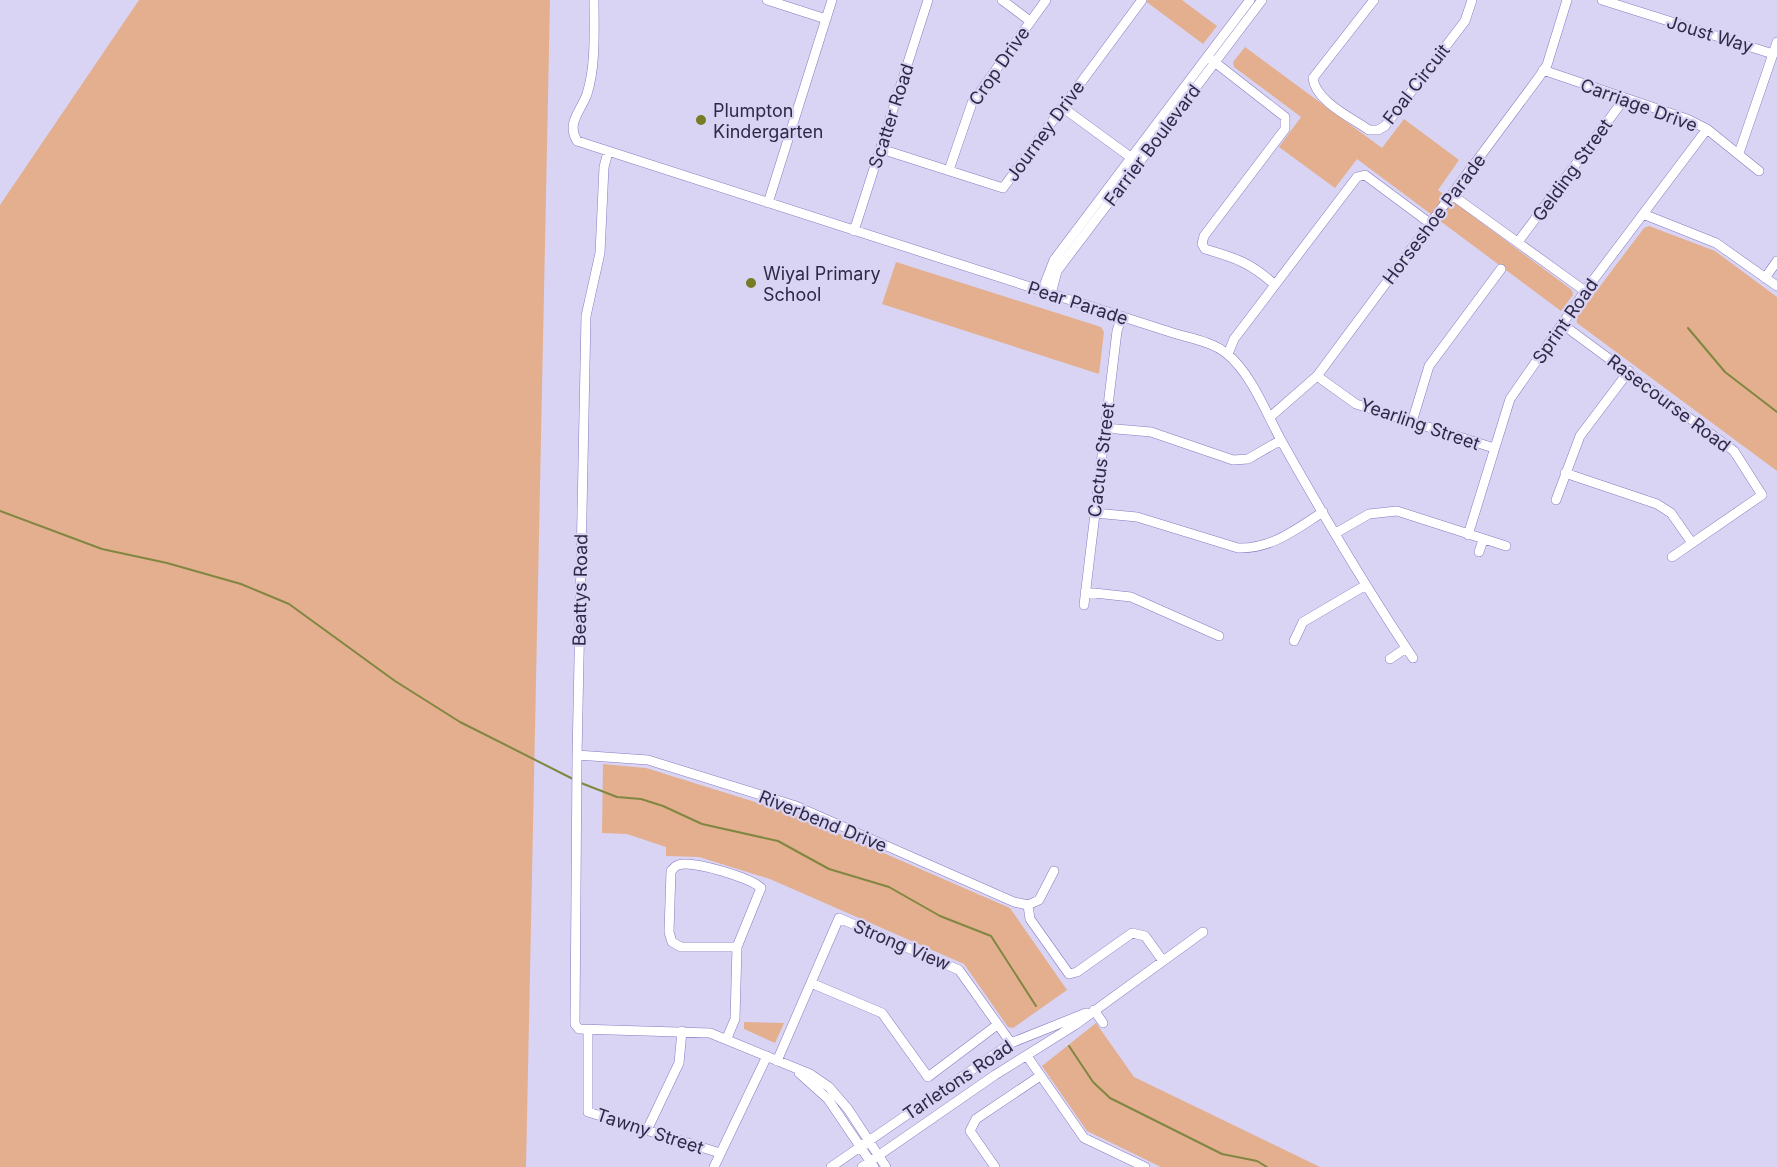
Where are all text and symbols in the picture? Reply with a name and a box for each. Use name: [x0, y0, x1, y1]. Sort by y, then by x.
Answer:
street label: Joust Way: [1664, 11, 1756, 57]
street label: Crop Drive: [964, 23, 1034, 109]
street label: Foal Circuit: [1378, 40, 1454, 128]
street label: Scatter Road: [864, 61, 918, 171]
street label: Carriage Drive: [1578, 74, 1700, 136]
street label: Journey Drive: [1001, 77, 1089, 185]
street label: Farrier Boulevard: [1100, 80, 1204, 210]
place label: Plumpton Kindergarten: [713, 100, 823, 142]
marker: Plumpton Kindergarten: [694, 113, 708, 127]
street label: Gelding Street: [1528, 115, 1616, 225]
street label: Horseshoe Parade: [1378, 150, 1490, 288]
place label: Wiyal Primary School: [763, 263, 881, 305]
street label: Sprint Road: [1528, 274, 1602, 368]
marker: Wiyal Primary School: [744, 276, 758, 290]
street label: Pear Parade: [1025, 277, 1131, 329]
street label: Rasecourse Road: [1603, 350, 1735, 456]
street label: Yearling Street: [1358, 394, 1483, 454]
street label: Cactus Street: [1084, 401, 1118, 519]
street label: Beattys Road: [569, 534, 591, 646]
street label: Riverbend Drive: [756, 786, 890, 856]
street label: Strong View: [850, 915, 954, 975]
street label: Tarletons Road: [899, 1036, 1017, 1124]
street label: Tawny Street: [594, 1104, 706, 1158]

